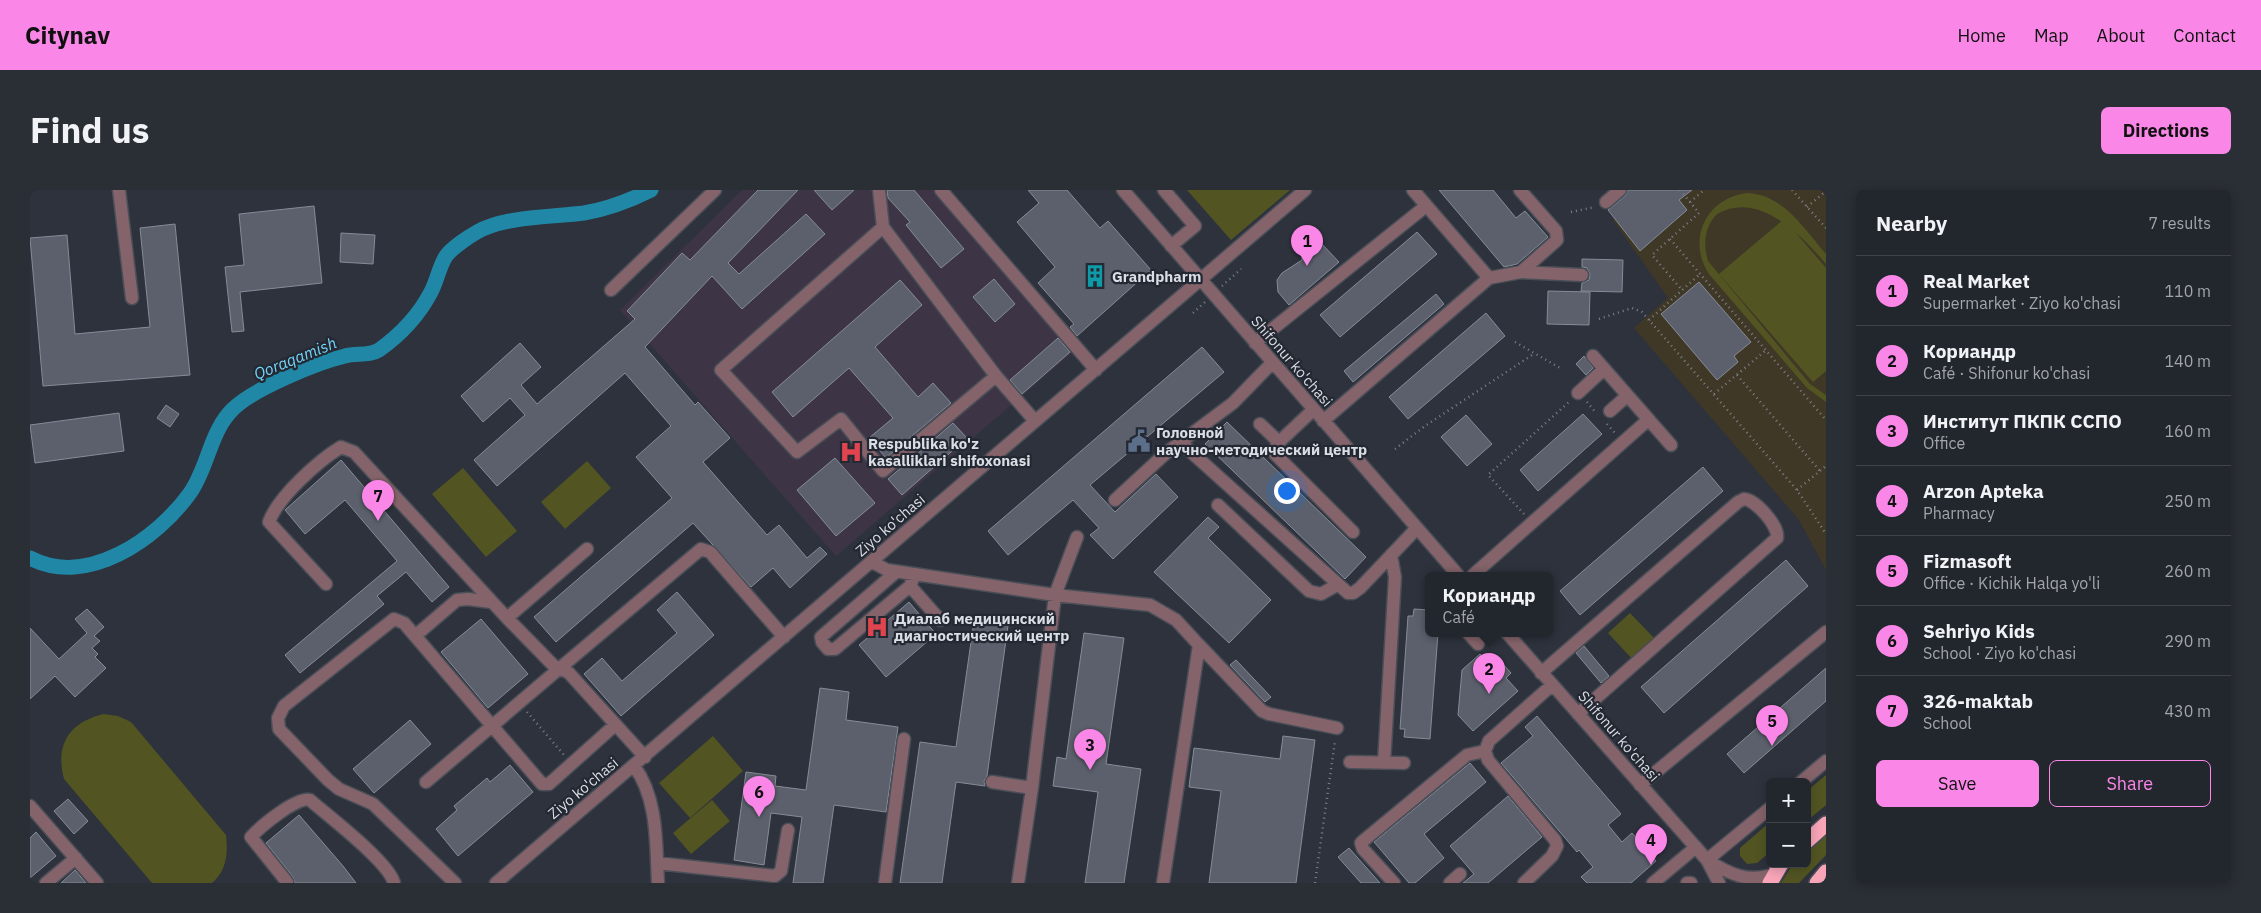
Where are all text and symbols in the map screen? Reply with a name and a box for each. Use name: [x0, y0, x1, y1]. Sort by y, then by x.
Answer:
text: Citynav: [25, 19, 110, 51]
text: Home: [1958, 24, 2006, 47]
text: Map: [2034, 24, 2069, 47]
text: About: [2097, 24, 2145, 47]
text: Contact: [2173, 24, 2236, 47]
text: Find us: [30, 107, 149, 153]
button: Directions: [2101, 107, 2231, 154]
text: Nearby: [1876, 209, 1947, 237]
text: 7 results: [2148, 213, 2211, 233]
pin: 1: [1291, 225, 1323, 266]
building icon: Grandpharm: [1082, 263, 1108, 289]
place label: Grandpharm: [1112, 267, 1201, 286]
text: Real Market: [1923, 269, 2030, 293]
text: 1: [1887, 281, 1897, 301]
text: 110 m: [2164, 281, 2211, 301]
text: Supermarket · Ziyo ko'chasi: [1923, 293, 2121, 313]
street label: Shifonur ko'chasi: [1247, 312, 1337, 410]
water label: Qoraqamish: [251, 332, 339, 384]
text: Кориандр: [1923, 339, 2016, 363]
text: 2: [1887, 351, 1897, 371]
text: 140 m: [2164, 351, 2211, 371]
text: Café · Shifonur ko'chasi: [1923, 363, 2090, 383]
text: Институт ПКПК ССПО: [1923, 409, 2122, 433]
text: 3: [1887, 421, 1897, 441]
text: 160 m: [2164, 421, 2211, 441]
place label: Головной научно-методический центр: [1156, 423, 1367, 459]
public building icon: Головной научно-методический центр: [1126, 428, 1152, 454]
text: Office: [1923, 433, 1965, 453]
place label: Respublika ko'z kasalliklari shifoxonasi: [868, 434, 1030, 470]
hospital icon: Respublika ko'z kasalliklari shifoxonasi: [838, 439, 864, 465]
your location: [1274, 478, 1300, 504]
text: Arzon Apteka: [1923, 479, 2044, 503]
pin: 7: [362, 480, 394, 521]
street label: Ziyo ko'chasi: [851, 490, 929, 560]
text: 4: [1887, 491, 1897, 511]
text: 250 m: [2164, 491, 2211, 511]
text: Pharmacy: [1923, 503, 1995, 523]
text: Fizmasoft: [1923, 549, 2012, 573]
text: 5: [1887, 561, 1897, 581]
text: 260 m: [2164, 561, 2211, 581]
popup: [1425, 572, 1553, 637]
text: Office · Kichik Halqa yo'li: [1923, 573, 2100, 593]
text: Кориандр: [1442, 583, 1536, 607]
text: Café: [1442, 607, 1475, 627]
place label: Диалаб медицинский диагностический центр: [894, 609, 1069, 645]
hospital icon: Диалаб медицинский диагностический центр: [864, 614, 890, 640]
text: Sehriyo Kids: [1923, 619, 2035, 643]
text: 6: [1887, 631, 1897, 651]
text: 290 m: [2164, 631, 2211, 651]
text: School · Ziyo ko'chasi: [1923, 643, 2076, 663]
pin: 2: [1473, 653, 1505, 694]
street label: Shifonur ko'chasi: [1574, 687, 1664, 785]
text: 326-maktab: [1923, 689, 2033, 713]
text: 7: [1887, 701, 1897, 721]
text: 430 m: [2164, 701, 2211, 721]
pin: 5: [1756, 705, 1788, 746]
text: School: [1923, 713, 1972, 733]
pin: 3: [1074, 729, 1106, 770]
street label: Ziyo ko'chasi: [544, 753, 622, 823]
button: Save: [1876, 760, 2039, 807]
button: Share: [2049, 760, 2211, 807]
pin: 6: [743, 776, 775, 817]
map controls: [1766, 778, 1811, 868]
button: +: [1766, 778, 1811, 823]
button: −: [1766, 823, 1811, 868]
pin: 4: [1635, 824, 1667, 865]

